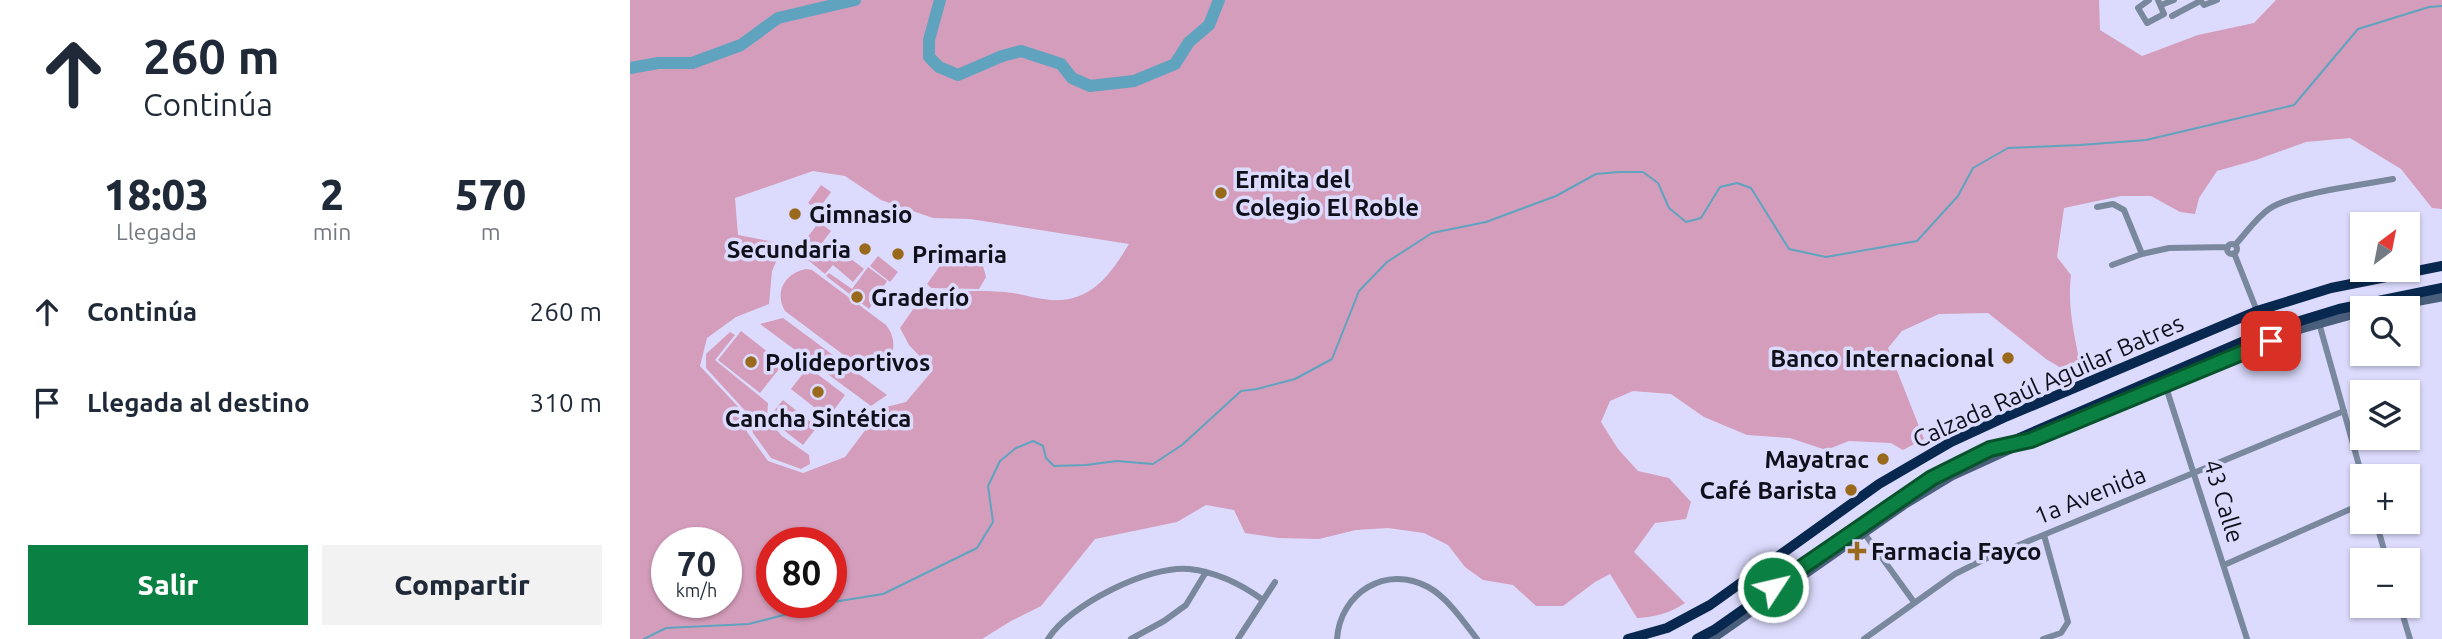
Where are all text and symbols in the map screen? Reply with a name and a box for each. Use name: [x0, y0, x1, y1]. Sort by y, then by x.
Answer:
icon: ahead: [28, 28, 119, 119]
text: 260 m: [143, 28, 280, 83]
text: Continúa: [143, 86, 273, 122]
place label: Ermita del Colegio El Roble: [1235, 166, 1419, 221]
text: 18:03: [104, 171, 209, 218]
text: 2: [320, 171, 344, 218]
text: 570: [455, 171, 526, 218]
marker: Ermita del Colegio El Roble: [1213, 185, 1229, 201]
place label: Gimnasio: [809, 201, 913, 228]
marker: Gimnasio: [787, 206, 803, 222]
north arrow: [2350, 212, 2420, 282]
map controls: [2350, 212, 2420, 618]
text: Llegada: [116, 219, 197, 244]
text: min: [313, 219, 351, 244]
text: m: [481, 219, 501, 244]
place label: Secundaria: [727, 236, 851, 263]
marker: Secundaria: [857, 241, 873, 257]
place label: Primaria: [912, 241, 1007, 268]
marker: Primaria: [890, 246, 906, 262]
place label: Graderío: [871, 284, 970, 311]
marker: Graderío: [849, 289, 865, 305]
icon: ahead: [28, 293, 66, 331]
button: search: [2350, 296, 2420, 366]
text: Continúa: [87, 297, 197, 326]
text: 260 m: [530, 297, 602, 326]
street label: Calzada Raúl Aguilar Batres: [1909, 309, 2187, 453]
pin: [2241, 311, 2301, 371]
icon: arrive: [2252, 322, 2290, 360]
place label: Banco Internacional: [1770, 345, 1994, 372]
place label: Polideportivos: [765, 349, 930, 376]
marker: Banco Internacional: [2000, 350, 2016, 366]
marker: Polideportivos: [743, 354, 759, 370]
button: layers: [2350, 380, 2420, 450]
icon: arrive: [28, 384, 66, 422]
marker: Cancha Sintética: [810, 384, 826, 400]
text: Llegada al destino: [87, 388, 310, 417]
text: 310 m: [530, 388, 602, 417]
place label: Cancha Sintética: [725, 405, 911, 432]
place label: Mayatrac: [1764, 446, 1869, 473]
marker: Mayatrac: [1875, 451, 1891, 467]
street label: 43 Calle: [2199, 456, 2249, 546]
street label: 1a Avenida: [2030, 460, 2150, 530]
button: +: [2350, 464, 2420, 534]
place label: Café Barista: [1699, 477, 1837, 504]
marker: Café Barista: [1843, 482, 1859, 498]
speed limit sign: 80: [756, 527, 847, 618]
place label: Farmacia Fayco: [1871, 538, 2041, 565]
text: 70: [677, 543, 716, 583]
marker: Farmacia Fayco: [1849, 543, 1865, 559]
button: Salir: [28, 545, 308, 625]
button: Compartir: [322, 545, 602, 625]
button: −: [2350, 548, 2420, 618]
position arrow: [1736, 550, 1810, 624]
text: km/h: [676, 580, 717, 600]

